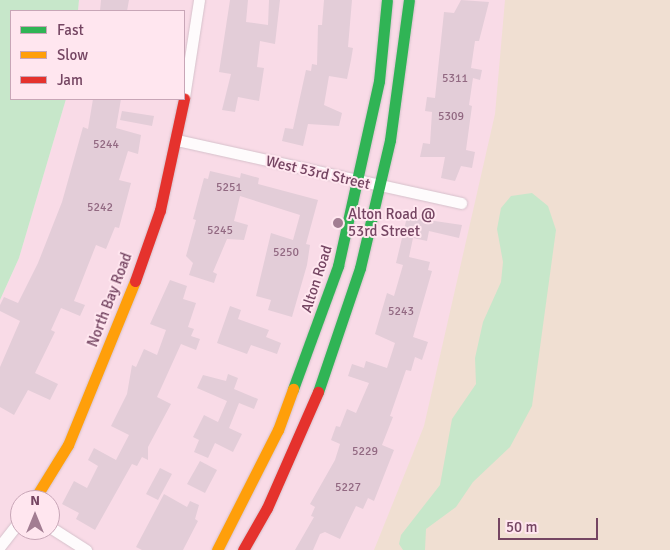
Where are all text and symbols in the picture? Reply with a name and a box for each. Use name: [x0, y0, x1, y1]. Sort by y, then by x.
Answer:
legend: [10, 10, 185, 100]
text: Fast: [57, 21, 84, 39]
text: Slow: [57, 46, 88, 64]
text: Jam: [57, 71, 83, 89]
house number: 5311: [442, 72, 468, 86]
house number: 5309: [438, 110, 464, 124]
house number: 5244: [93, 138, 119, 152]
street label: West 53rd Street: [264, 152, 372, 194]
house number: 5251: [216, 181, 242, 195]
house number: 5242: [87, 201, 113, 215]
place label: Alton Road @ 53rd Street: [348, 205, 435, 240]
marker: Alton Road @ 53rd Street: [332, 217, 344, 229]
house number: 5245: [207, 224, 233, 238]
street label: Alton Road: [298, 243, 336, 315]
house number: 5250: [273, 246, 299, 260]
street label: North Bay Road: [84, 250, 136, 350]
house number: 5243: [388, 305, 414, 319]
house number: 5229: [352, 445, 378, 459]
house number: 5227: [335, 481, 361, 495]
north arrow: [10, 490, 60, 540]
text: N: [30, 492, 40, 509]
scale bar: [500, 508, 600, 540]
text: 50 m: [506, 518, 537, 536]

